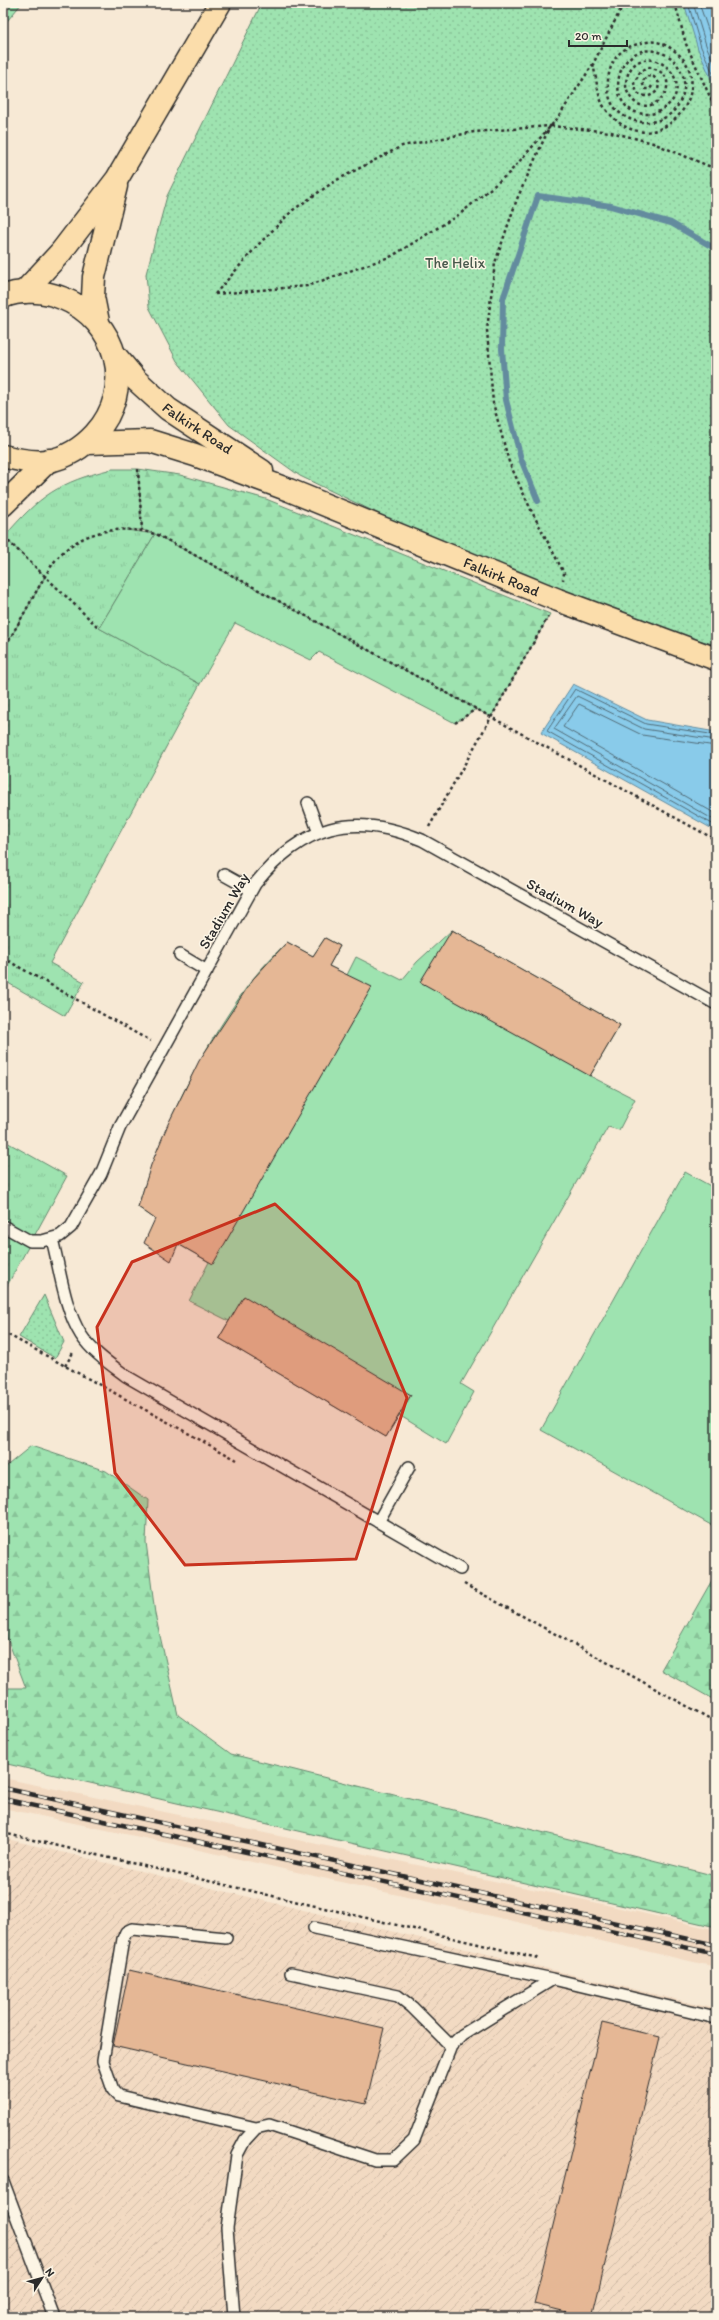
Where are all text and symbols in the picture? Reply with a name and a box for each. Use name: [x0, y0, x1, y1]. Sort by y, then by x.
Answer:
scale bar: [569, 22, 627, 48]
text: 20 m: [575, 29, 602, 43]
park label: The Helix: [425, 254, 486, 272]
street label: Falkirk Road: [158, 399, 236, 458]
street label: Falkirk Road: [461, 553, 542, 600]
street label: Stadium Way: [195, 870, 253, 952]
street label: Stadium Way: [523, 874, 607, 932]
north arrow: [22, 2258, 62, 2298]
text: N: [42, 2266, 57, 2279]

